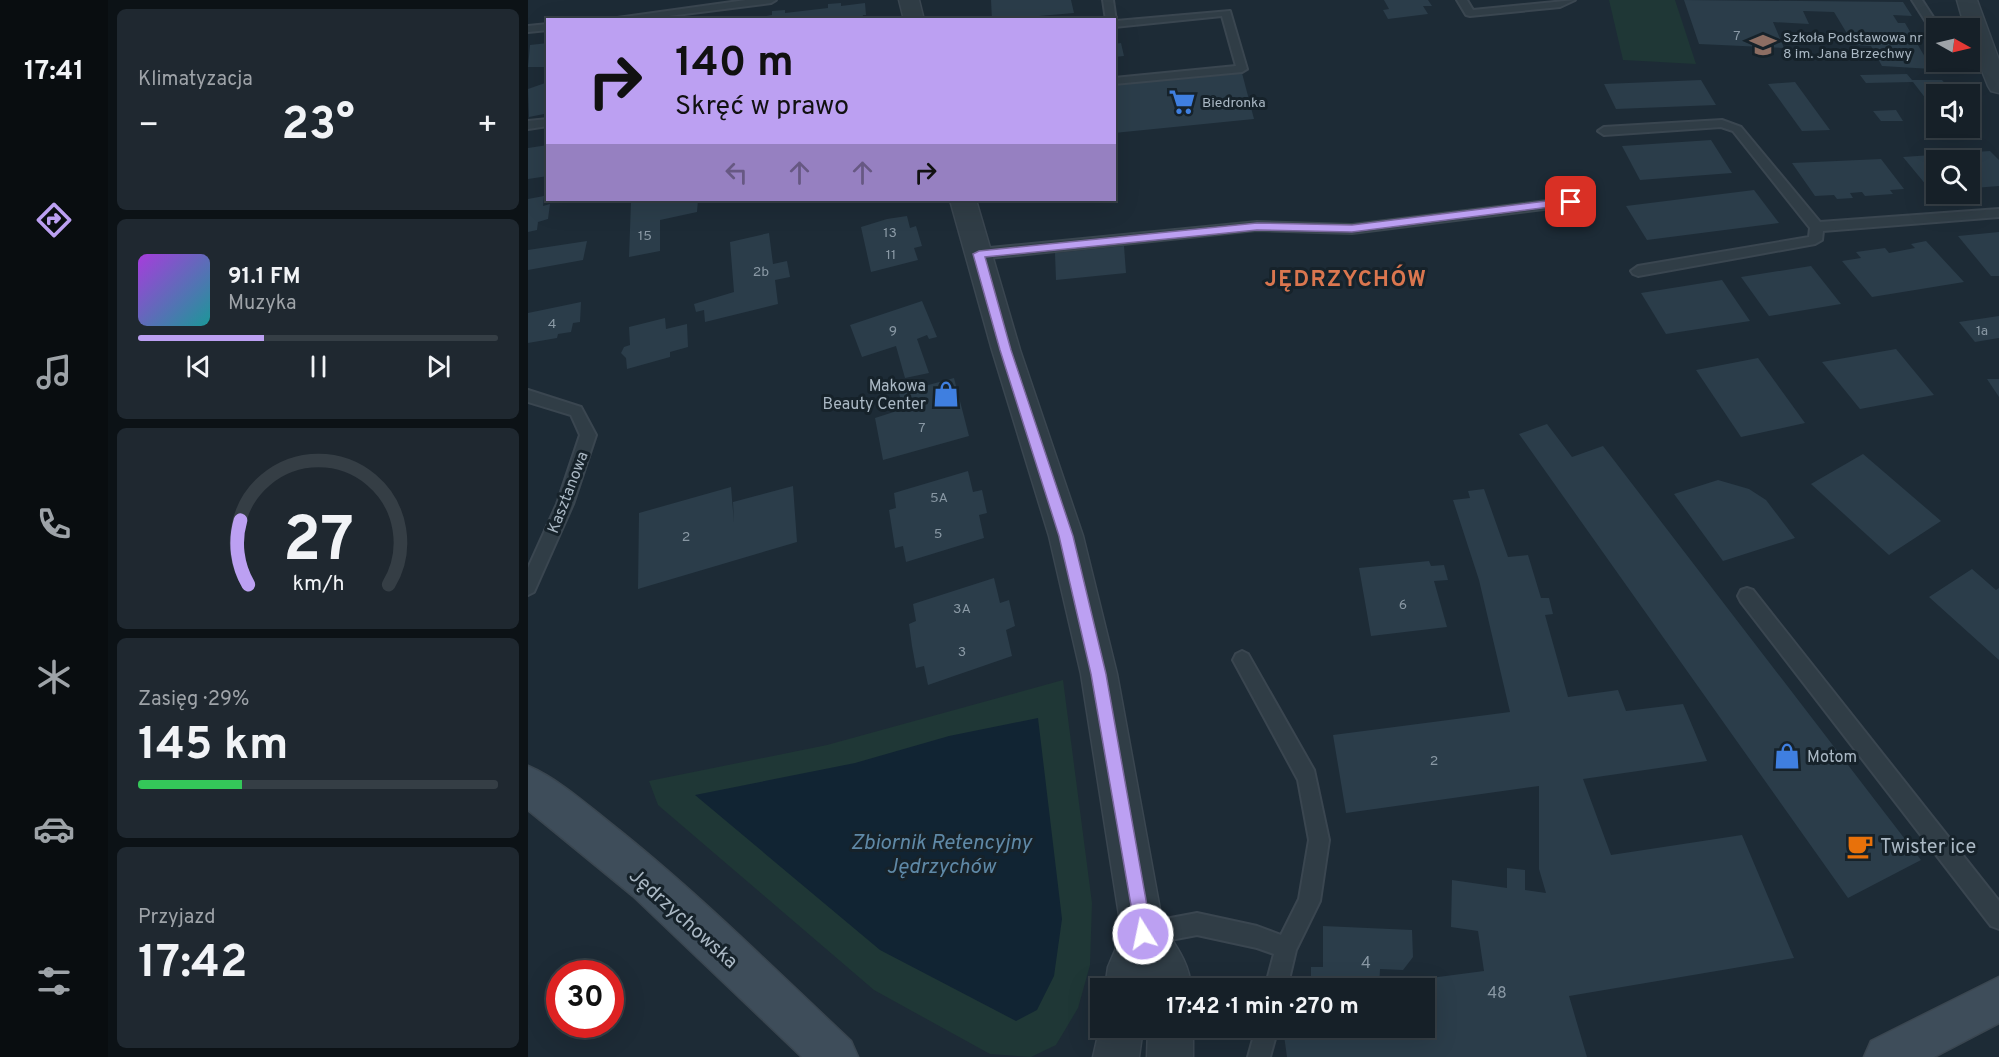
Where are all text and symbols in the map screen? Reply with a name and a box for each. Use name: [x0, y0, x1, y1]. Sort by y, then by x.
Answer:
north arrow: [1926, 18, 1980, 72]
map controls: [1926, 18, 1980, 204]
house number: 7: [1733, 28, 1741, 45]
school or university icon: Szkoła Podstawowa nr 8 im. Jana Brzechwy: [1748, 30, 1778, 60]
place label: Szkoła Podstawowa nr 8 im. Jana Brzechwy: [1783, 30, 1923, 63]
text: 140 m: [675, 38, 794, 91]
icon: right: [576, 42, 654, 120]
text: 17:41: [24, 55, 84, 89]
text: Klimatyzacja: [138, 67, 253, 93]
button: sound: [1926, 84, 1980, 138]
supermarket icon: Biedronka: [1167, 87, 1197, 117]
text: Skręć w prawo: [675, 90, 849, 124]
place label: Biedronka: [1202, 95, 1266, 112]
text: 23°: [281, 98, 355, 155]
text: −: [138, 106, 159, 148]
text: +: [477, 106, 498, 148]
button: search: [1926, 150, 1980, 204]
icon: left: [720, 156, 753, 189]
icon: ahead: [783, 156, 816, 189]
icon: ahead: [846, 156, 879, 189]
icon: right: [909, 156, 942, 189]
pin: [1545, 176, 1596, 227]
icon: arrive: [1554, 185, 1587, 218]
icon: directions: [33, 199, 75, 241]
house number: 13: [883, 225, 897, 242]
house number: 15: [638, 228, 652, 245]
house number: 11: [886, 247, 896, 264]
text: 91.1 FM: [228, 264, 301, 291]
house number: 2b: [753, 264, 769, 281]
district label: JĘDRZYCHÓW: [1265, 264, 1427, 294]
text: Muzyka: [228, 291, 296, 317]
house number: 4: [548, 316, 556, 333]
house number: 9: [889, 323, 897, 340]
house number: 1a: [1976, 323, 1988, 340]
icon: previous: [182, 350, 215, 383]
icon: pause: [302, 350, 335, 383]
icon: next: [422, 350, 455, 383]
icon: music: [33, 351, 75, 393]
place label: Makowa Beauty Center: [823, 377, 926, 415]
shop icon: Makowa Beauty Center: [931, 379, 961, 409]
house number: 7: [918, 420, 926, 437]
street label: Kasztanowa: [544, 449, 594, 537]
house number: 5A: [930, 490, 948, 507]
icon: phone: [33, 503, 75, 545]
text: 27: [282, 505, 354, 584]
house number: 5: [934, 526, 942, 543]
house number: 2: [682, 529, 690, 546]
text: km/h: [292, 572, 344, 599]
house number: 6: [1399, 597, 1407, 614]
house number: 3A: [953, 601, 971, 618]
house number: 3: [958, 644, 966, 661]
icon: climate: [33, 656, 75, 698]
text: Zasięg · 29%: [138, 687, 249, 713]
text: 145 km: [138, 718, 288, 775]
shop icon: Motom: [1772, 741, 1802, 771]
place label: Motom: [1807, 748, 1857, 768]
house number: 2: [1430, 753, 1438, 770]
icon: car: [33, 808, 75, 850]
water label: Zbiornik Retencyjny Jędrzychów: [850, 830, 1033, 881]
cafe icon: Twister ice: [1845, 831, 1875, 861]
place label: Twister ice: [1880, 835, 1976, 861]
street label: Jędrzychowska: [623, 864, 743, 975]
position arrow: [1111, 902, 1175, 966]
text: Przyjazd: [138, 905, 215, 931]
text: 17:42: [138, 936, 248, 993]
house number: 4: [1361, 954, 1371, 974]
icon: filters: [33, 960, 75, 1002]
speed limit sign: 30: [546, 960, 624, 1038]
house number: 48: [1487, 984, 1507, 1004]
text: 17:42 · 1 min · 270 m: [1166, 994, 1359, 1021]

